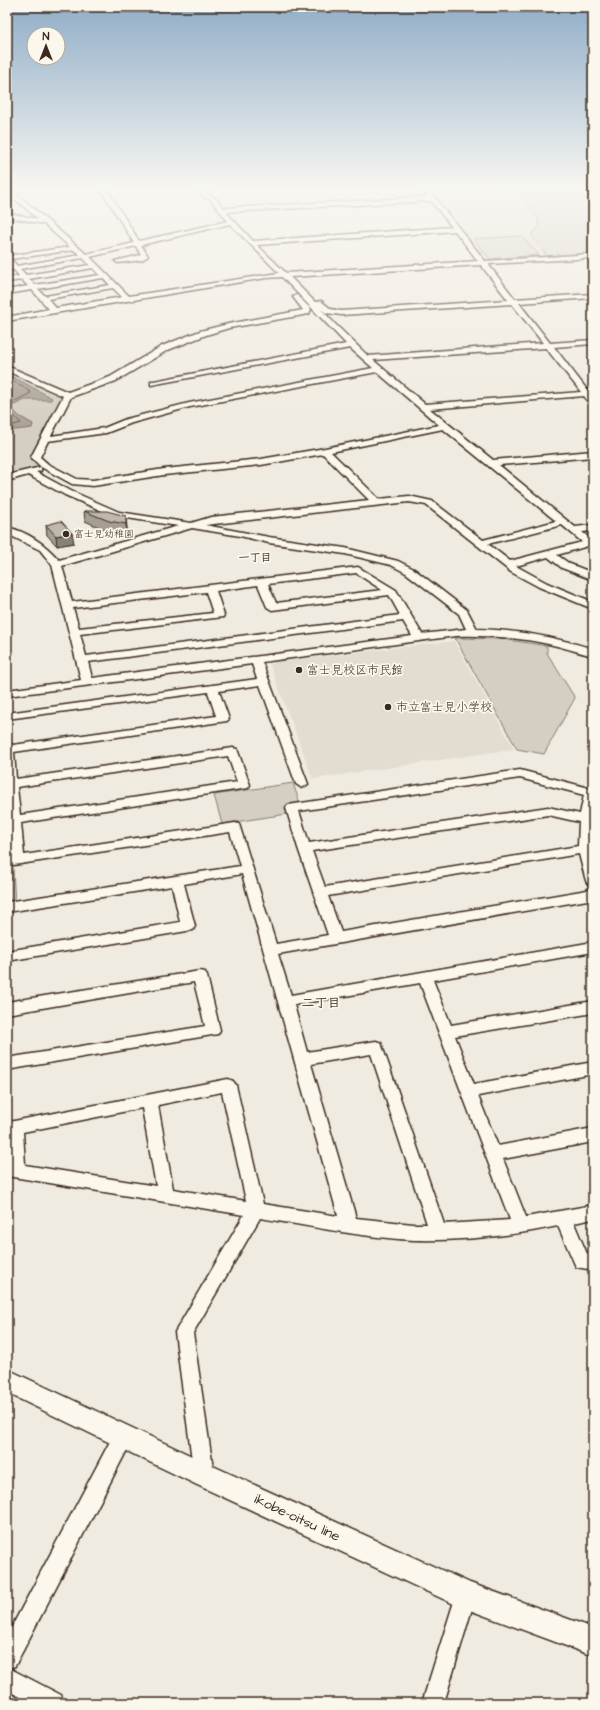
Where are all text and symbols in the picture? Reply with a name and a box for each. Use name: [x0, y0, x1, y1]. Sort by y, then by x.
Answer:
north arrow: [26, 26, 66, 66]
text: N: [43, 29, 50, 44]
place label: 富士見幼稚園: [74, 527, 134, 541]
marker: 富士見幼稚園: [61, 529, 71, 539]
district label: 一丁目: [239, 550, 272, 565]
place label: 富士見校区市民館: [307, 662, 403, 679]
marker: 富士見校区市民館: [294, 665, 304, 675]
place label: 市立富士見小学校: [396, 699, 492, 716]
marker: 市立富士見小学校: [383, 702, 393, 712]
district label: 二丁目: [301, 994, 341, 1012]
street label: ikobe-oitsu line: [251, 1489, 344, 1547]

